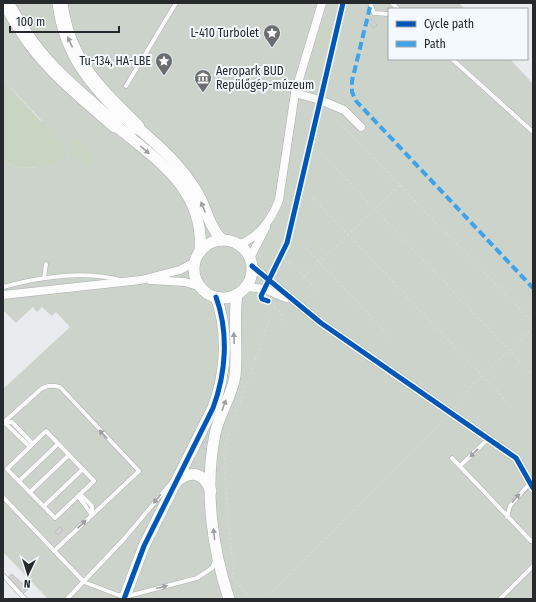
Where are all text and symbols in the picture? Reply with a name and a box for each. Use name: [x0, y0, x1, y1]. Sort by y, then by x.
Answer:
scale bar: [10, 8, 119, 34]
legend: [388, 8, 528, 60]
text: 100 m: [16, 15, 45, 29]
text: Cycle path: [424, 17, 474, 31]
place icon: L-410 Turbolet: [262, 23, 282, 48]
place label: L-410 Turbolet: [190, 26, 259, 40]
one-way arrow: [67, 37, 73, 48]
text: Path: [424, 37, 446, 51]
place icon: Tu-134, HA-LBE: [154, 51, 174, 76]
place label: Tu-134, HA-LBE: [79, 54, 151, 68]
place label: Aeropark BUD Repülőgép-múzeum: [216, 64, 314, 92]
museum icon: Aeropark BUD Repülőgép-múzeum: [193, 68, 213, 93]
one-way arrow: [140, 146, 151, 155]
one-way arrow: [200, 200, 206, 212]
one-way arrow: [231, 331, 237, 344]
one-way arrow: [222, 399, 228, 411]
one-way arrow: [99, 429, 108, 438]
one-way arrow: [469, 448, 479, 458]
one-way arrow: [512, 493, 521, 504]
one-way arrow: [153, 494, 162, 505]
one-way arrow: [77, 520, 87, 529]
one-way arrow: [211, 528, 217, 540]
north arrow: [8, 554, 48, 594]
text: N: [24, 577, 31, 590]
one-way arrow: [157, 584, 169, 590]

